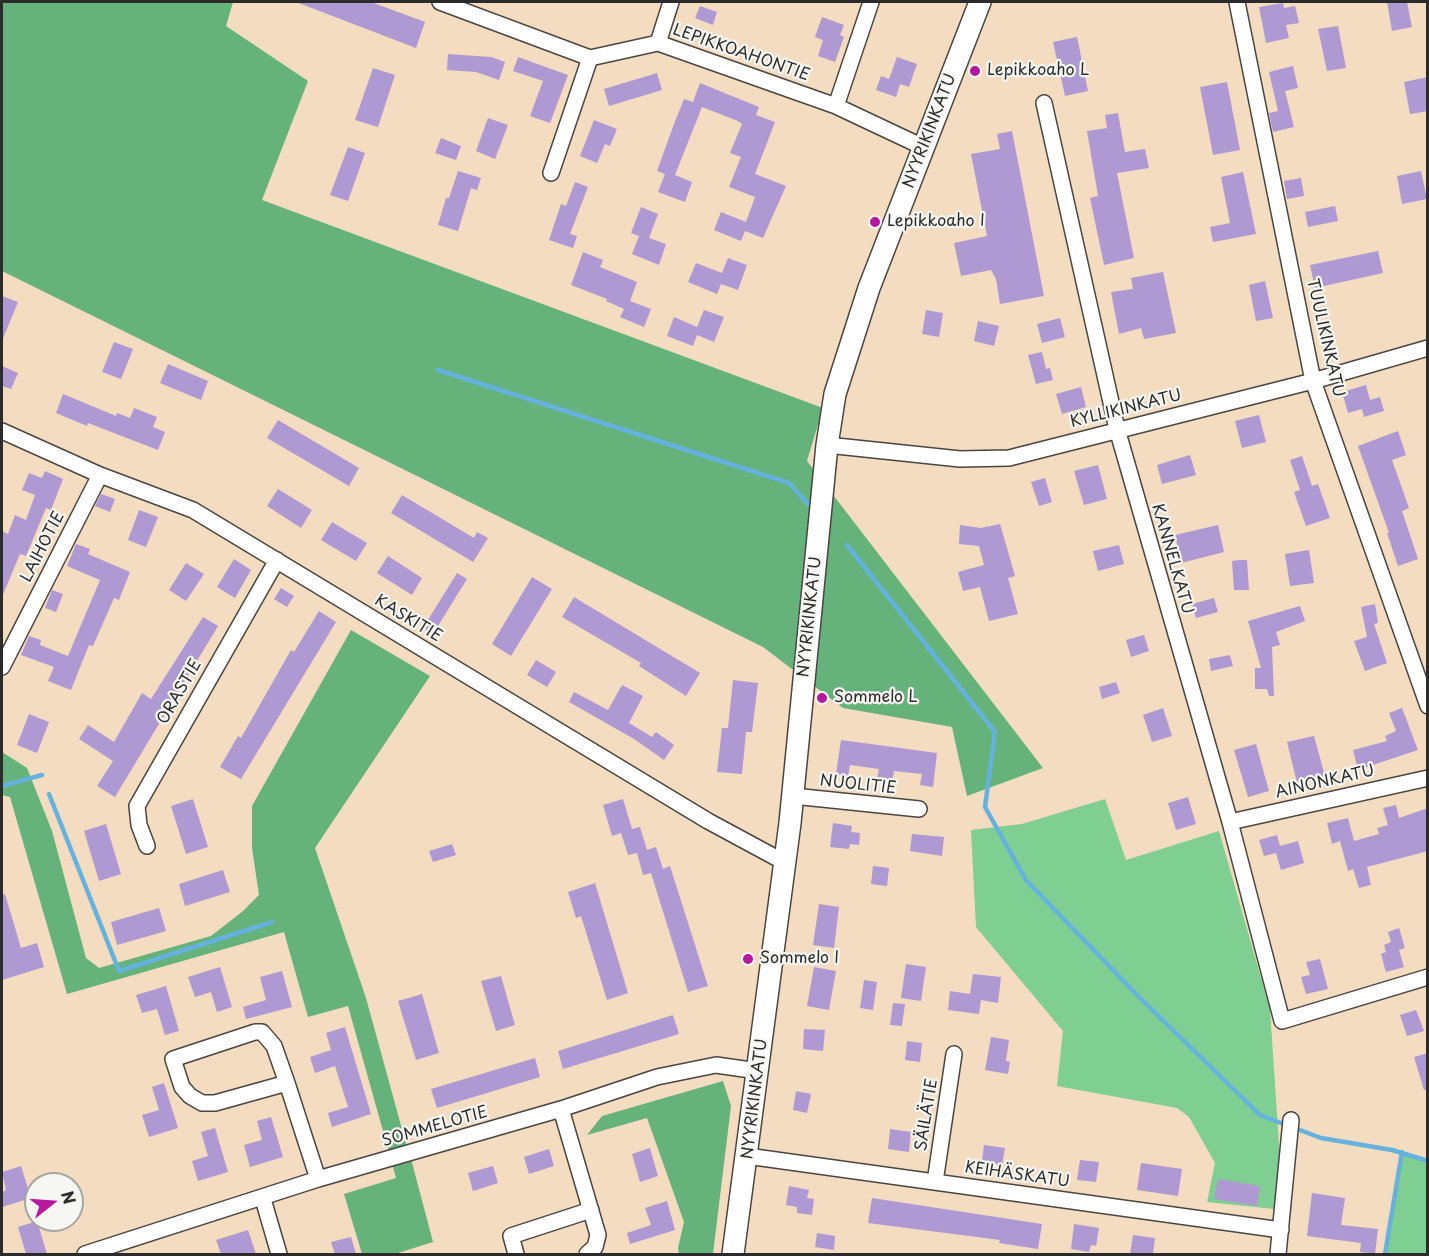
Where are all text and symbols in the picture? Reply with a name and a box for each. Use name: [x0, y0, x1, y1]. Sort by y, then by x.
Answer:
street label: LEPIKKOAHONTIE: [670, 21, 812, 85]
place label: Lepikkoaho L: [987, 61, 1089, 81]
marker: Lepikkoaho L: [968, 64, 982, 78]
street label: NYYRIKINKATU: [899, 71, 961, 191]
place label: Lepikkoaho I: [887, 212, 985, 232]
marker: Lepikkoaho I: [868, 215, 882, 229]
street label: TUULIKINKATU: [1302, 277, 1348, 399]
street label: KYLLIKINKATU: [1068, 386, 1184, 432]
street label: KANNELKATU: [1147, 502, 1197, 616]
street label: LAIHOTIE: [17, 508, 69, 586]
street label: NYYRIKINKATU: [794, 556, 826, 678]
street label: KASKITIE: [371, 591, 445, 647]
street label: ORASTIE: [154, 656, 206, 728]
place label: Sommelo L: [834, 688, 917, 708]
marker: Sommelo L: [815, 691, 829, 705]
street label: AINONKATU: [1274, 761, 1376, 803]
street label: NUOLITIE: [819, 771, 897, 799]
place label: Sommelo I: [760, 949, 839, 969]
marker: Sommelo I: [741, 952, 755, 966]
street label: NYYRIKINKATU: [738, 1038, 772, 1160]
street label: SÄILÄTIE: [912, 1077, 942, 1153]
street label: SOMMELOTIE: [380, 1103, 490, 1151]
street label: KEIHÄSKATU: [963, 1158, 1071, 1192]
north arrow: [24, 1172, 84, 1232]
text: N: [56, 1188, 83, 1207]

